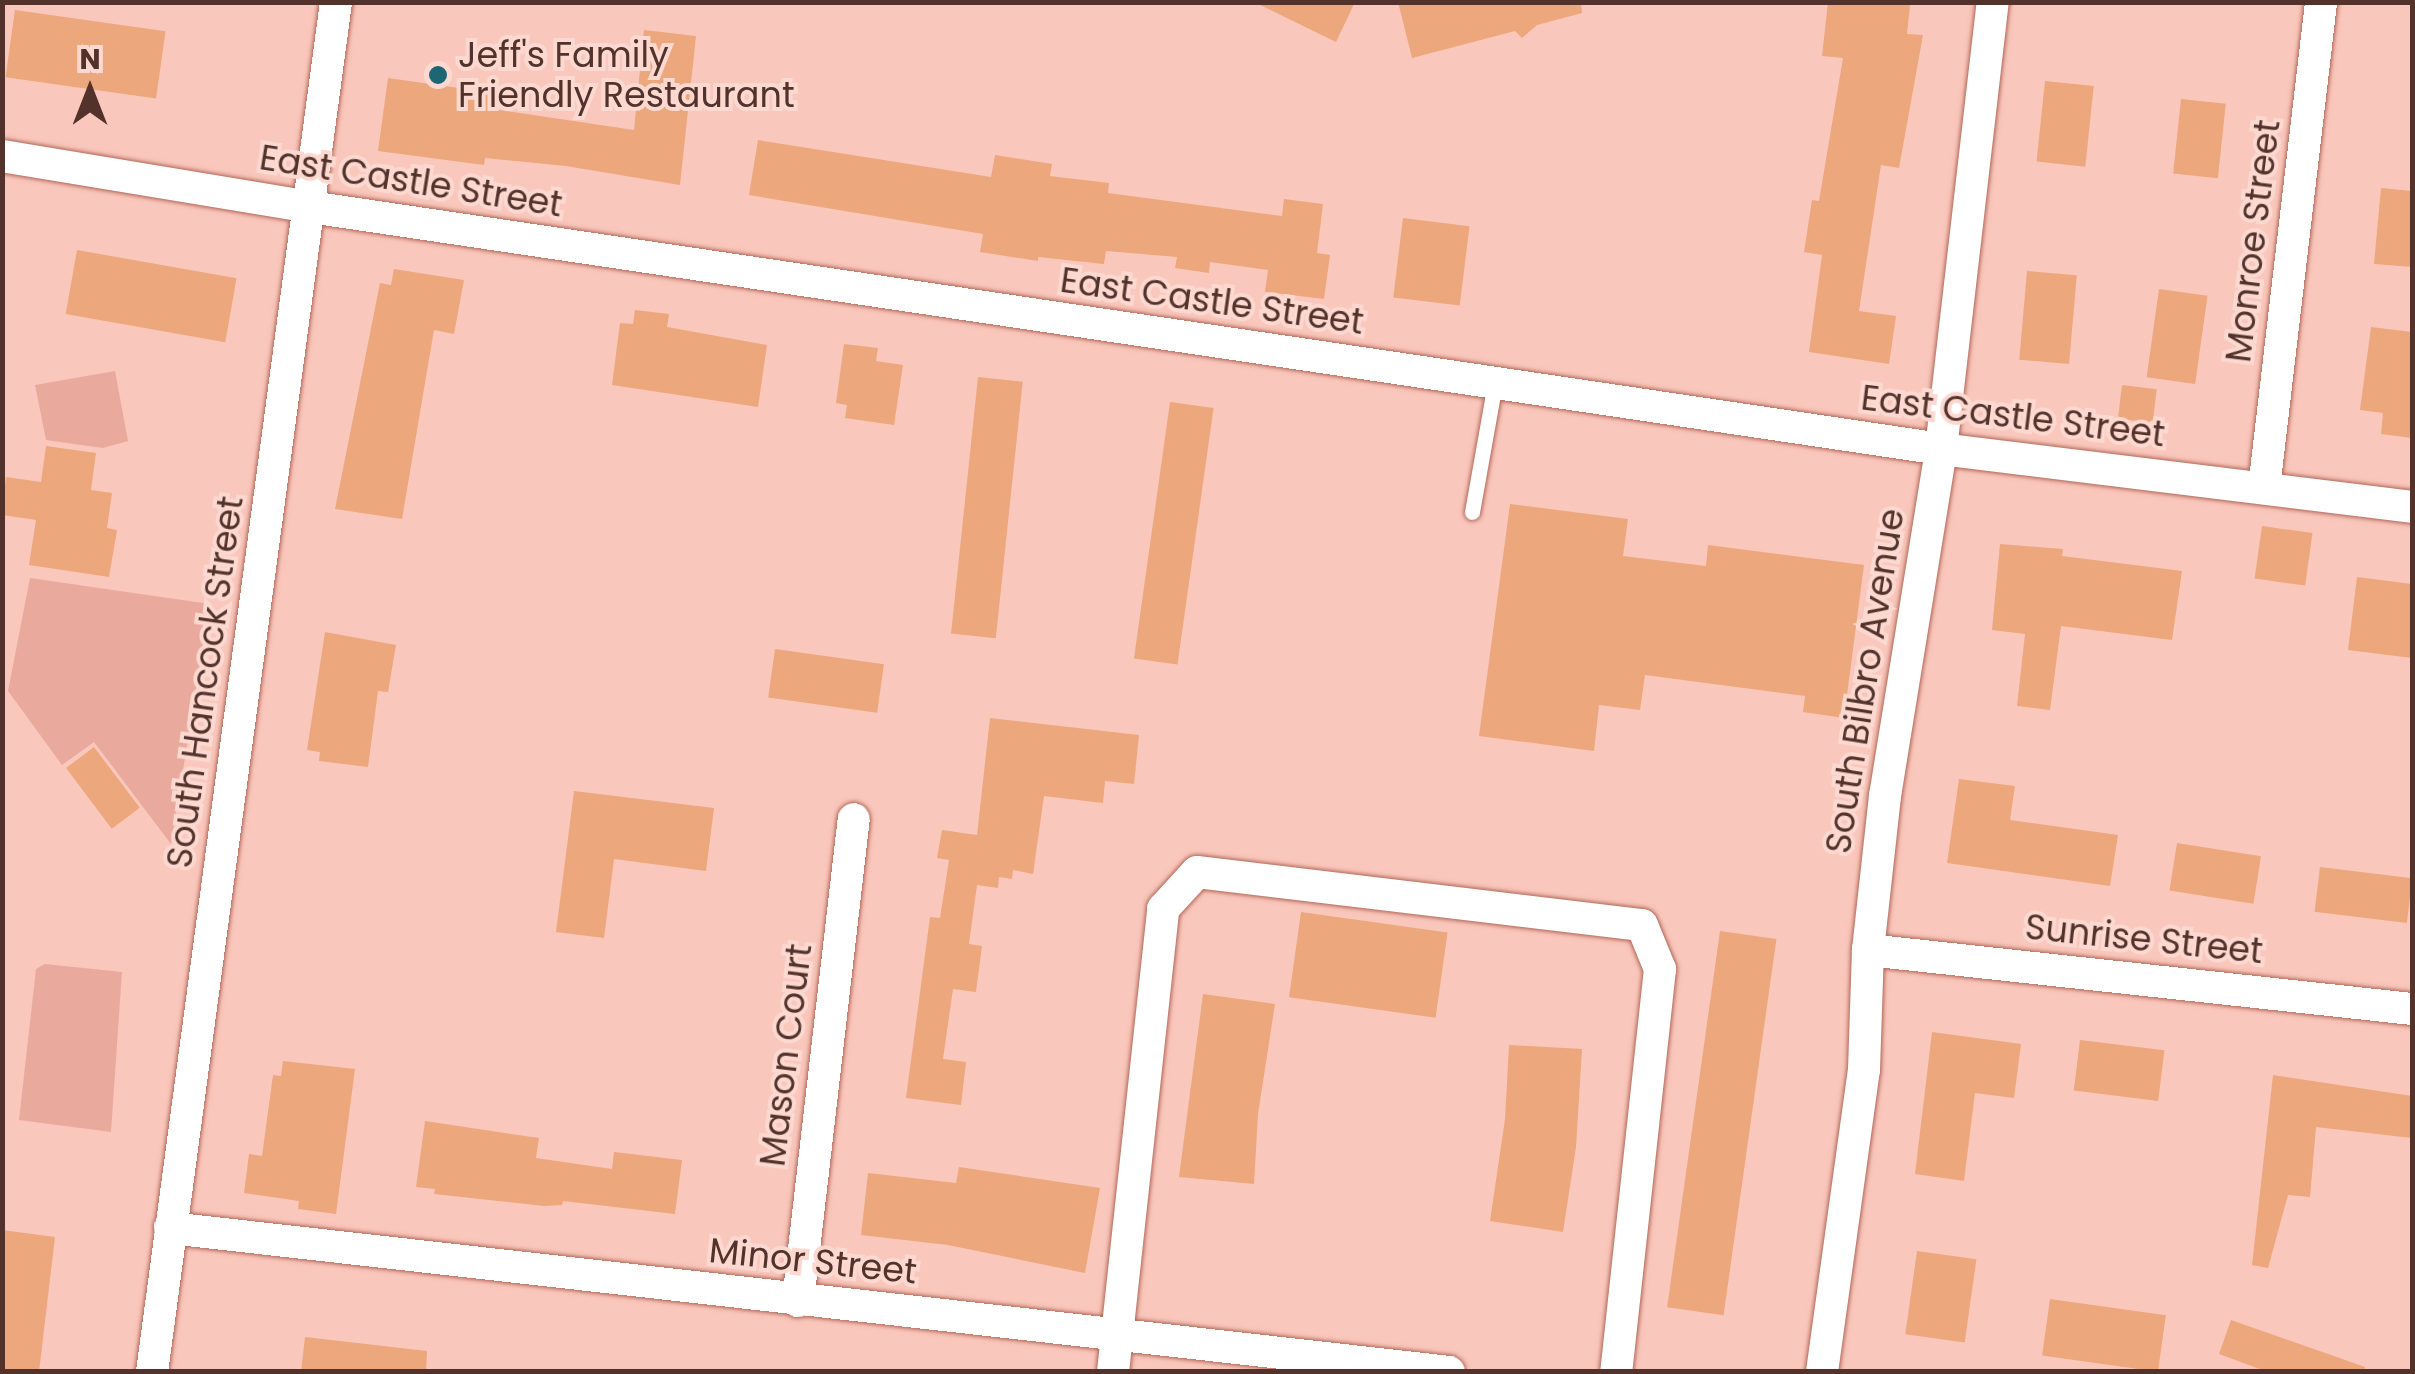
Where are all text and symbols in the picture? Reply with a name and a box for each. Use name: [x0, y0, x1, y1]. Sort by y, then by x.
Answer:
place label: Jeff's Family Friendly Restaurant: [458, 34, 795, 116]
north arrow: [40, 40, 140, 140]
text: N: [79, 40, 101, 79]
marker: Jeff's Family Friendly Restaurant: [427, 64, 449, 86]
street label: Monroe Street: [2217, 117, 2289, 365]
street label: East Castle Street: [257, 136, 565, 226]
street label: East Castle Street: [1058, 259, 1366, 343]
street label: East Castle Street: [1859, 377, 2167, 455]
street label: South Hancock Street: [158, 493, 252, 871]
street label: South Bilbro Avenue: [1817, 506, 1913, 856]
street label: Sunrise Street: [2023, 906, 2265, 972]
street label: Mason Court: [752, 941, 820, 1169]
street label: Minor Street: [707, 1229, 919, 1293]

